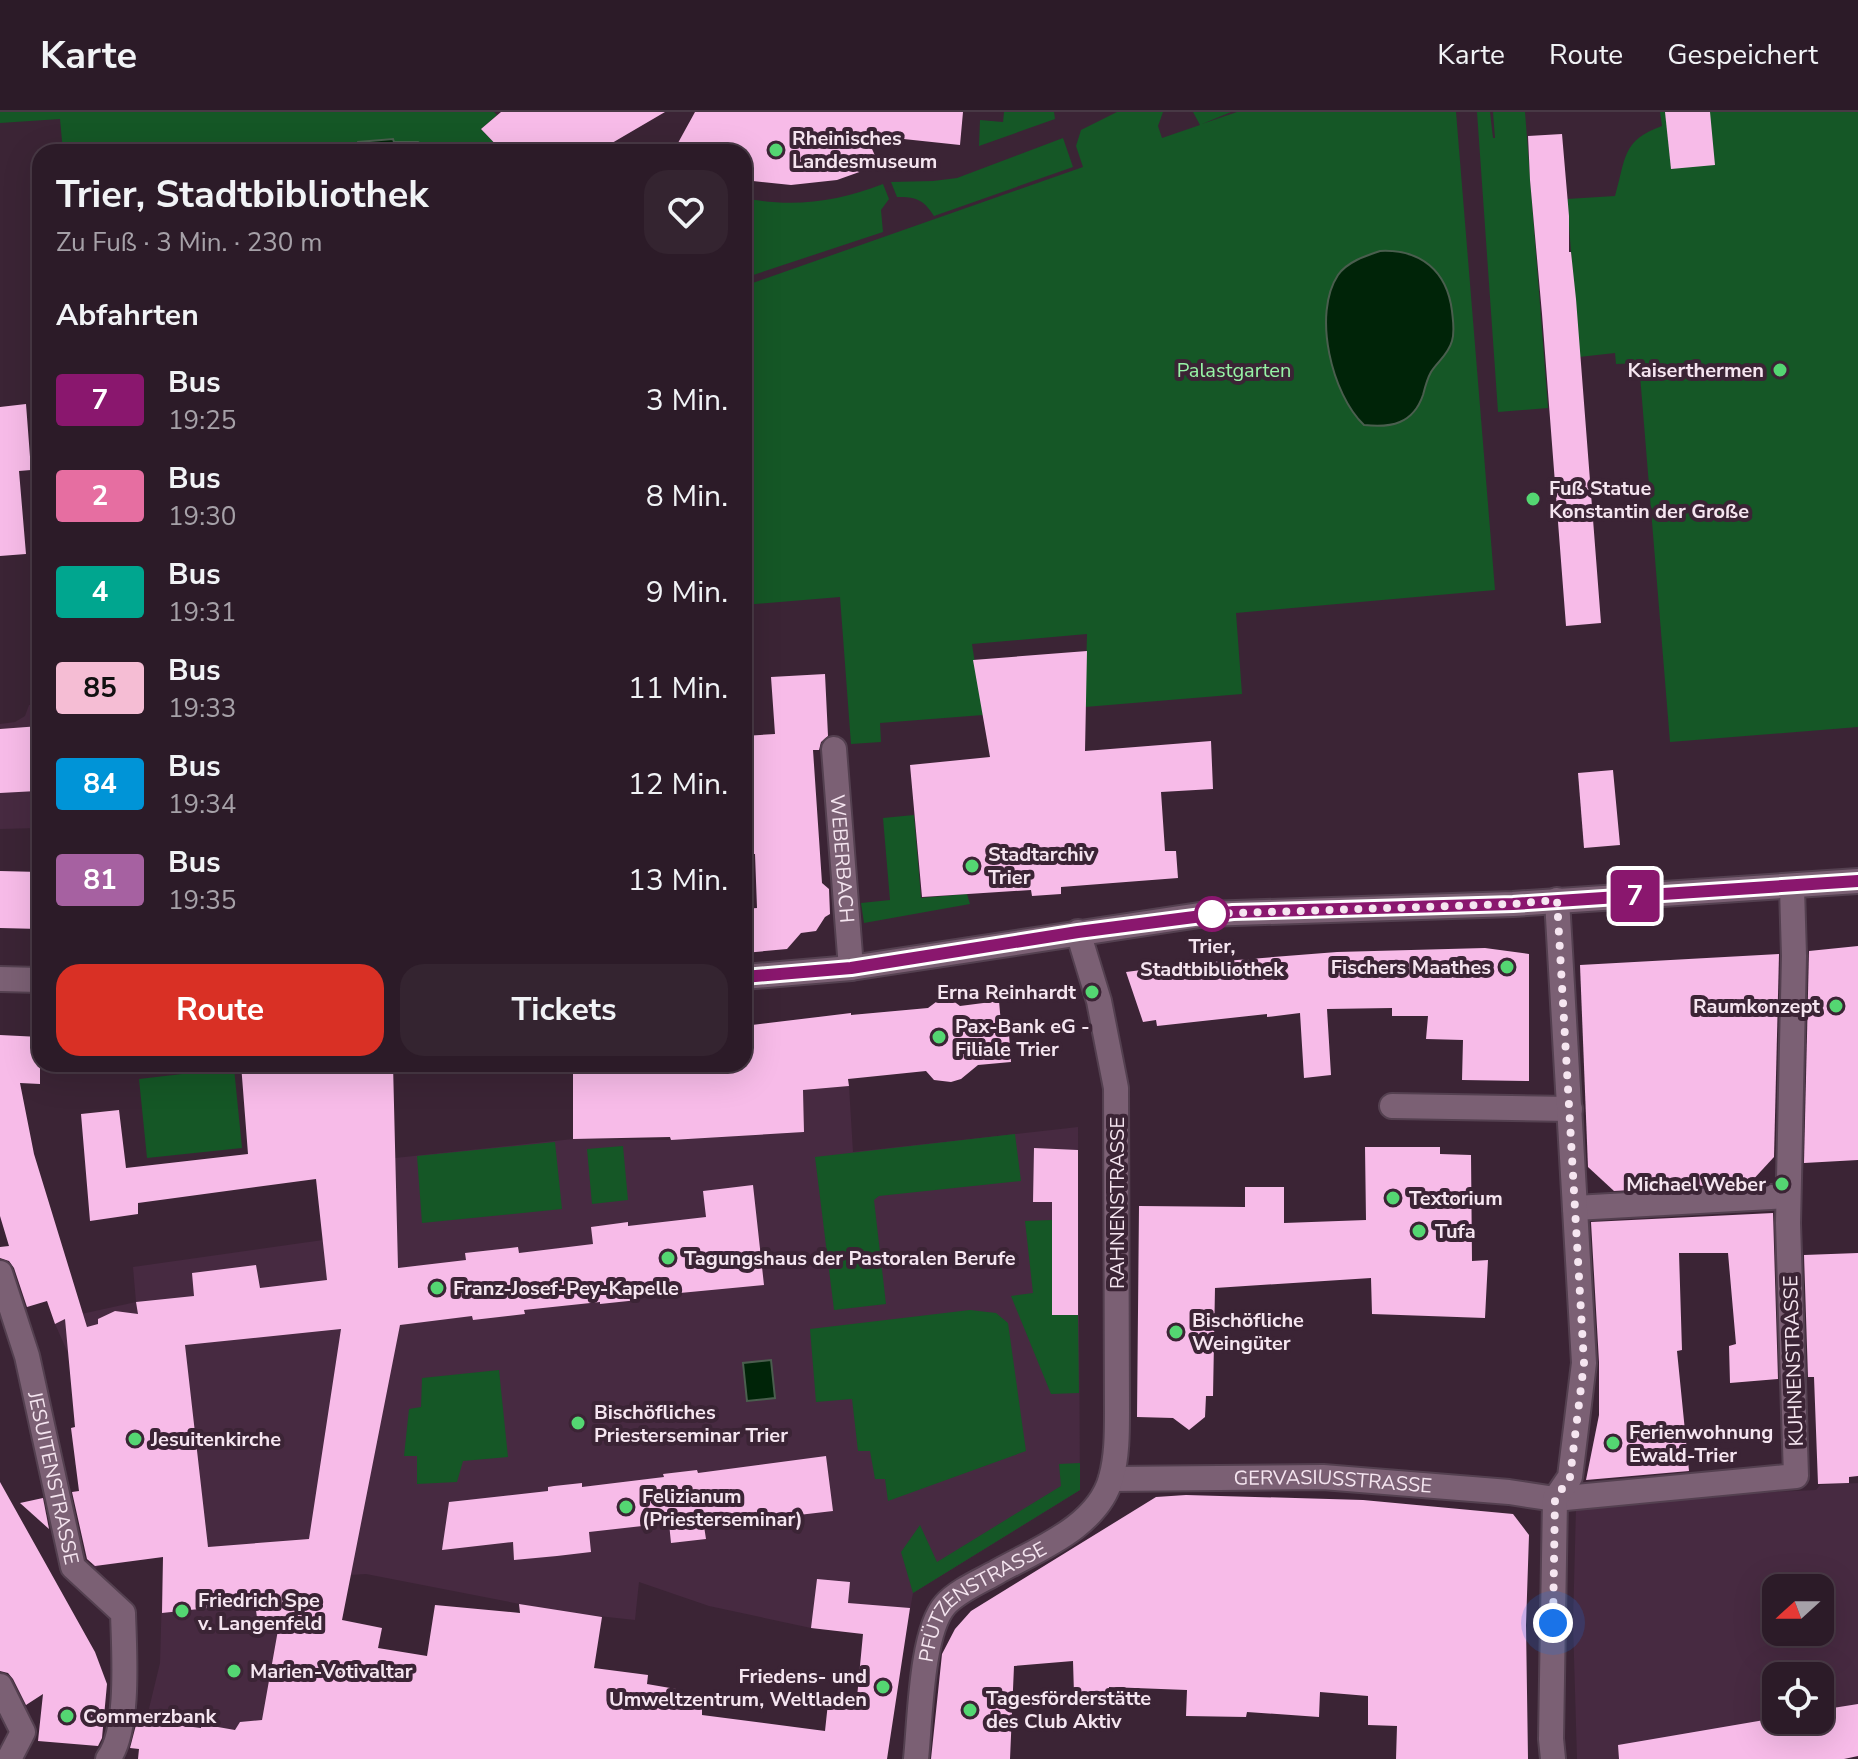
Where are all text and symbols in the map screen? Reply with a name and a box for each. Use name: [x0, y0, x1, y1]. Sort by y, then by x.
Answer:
text: Karte: [40, 30, 137, 81]
text: Karte: [1437, 36, 1505, 74]
text: Route: [1549, 36, 1623, 74]
text: Gespeichert: [1667, 36, 1818, 74]
place label: Rheinisches Landesmuseum: [792, 125, 937, 175]
marker: Rheinisches Landesmuseum: [767, 141, 785, 159]
text: Trier, Stadtbibliothek: [56, 169, 429, 220]
button: heart: [644, 170, 728, 254]
text: Zu Fuß · 3 Min. · 230 m: [56, 225, 322, 260]
text: Abfahrten: [56, 295, 199, 336]
park label: Palastgarten: [1177, 357, 1291, 384]
place label: Kaiserthermen: [1628, 357, 1764, 384]
marker: Kaiserthermen: [1771, 361, 1789, 379]
text: Bus: [168, 362, 221, 403]
text: 3 Min.: [646, 380, 728, 421]
text: 7: [92, 381, 108, 419]
text: 19:25: [168, 403, 236, 438]
text: Bus: [168, 458, 221, 499]
place label: Fuß Statue Konstantin der Große: [1549, 475, 1749, 525]
text: 8 Min.: [646, 476, 728, 517]
text: 2: [92, 477, 108, 515]
marker: Fuß Statue Konstantin der Große: [1524, 490, 1542, 508]
text: 19:30: [168, 499, 236, 534]
text: Bus: [168, 554, 221, 595]
text: 9 Min.: [646, 572, 728, 613]
text: 4: [92, 573, 108, 611]
text: 19:31: [168, 595, 236, 630]
text: Bus: [168, 650, 221, 691]
text: 11 Min.: [628, 668, 728, 709]
text: 85: [83, 669, 117, 707]
text: 19:33: [168, 691, 236, 726]
text: Bus: [168, 746, 221, 787]
text: 12 Min.: [628, 764, 728, 805]
text: 84: [83, 765, 117, 803]
text: 19:34: [168, 787, 236, 822]
street label: WEBERBACH: [824, 793, 860, 924]
place label: Stadtarchiv Trier: [988, 841, 1095, 891]
text: Bus: [168, 842, 221, 883]
marker: Stadtarchiv Trier: [963, 857, 981, 875]
text: 13 Min.: [628, 860, 728, 901]
text: 81: [83, 861, 117, 899]
line badge: 7: [1609, 870, 1661, 922]
text: 7: [1627, 877, 1643, 915]
text: 19:35: [168, 883, 236, 918]
marker: Trier, Stadtbibliothek: [1195, 897, 1229, 931]
place label: Trier, Stadtbibliothek: [1140, 933, 1285, 983]
place label: Fischers Maathes: [1331, 954, 1491, 981]
marker: Fischers Maathes: [1498, 958, 1516, 976]
button: Route: [56, 964, 384, 1056]
button: Tickets: [400, 964, 728, 1056]
place label: Erna Reinhardt: [937, 979, 1076, 1006]
marker: Erna Reinhardt: [1083, 983, 1101, 1001]
place label: Raumkonzept: [1693, 993, 1820, 1020]
marker: Raumkonzept: [1827, 997, 1845, 1015]
place label: Pax-Bank eG - Filiale Trier: [955, 1013, 1090, 1063]
marker: Pax-Bank eG - Filiale Trier: [930, 1028, 948, 1046]
street label: RAHNENSTRASSE: [1104, 1117, 1131, 1289]
place label: Michael Weber: [1626, 1171, 1766, 1198]
marker: Michael Weber: [1773, 1175, 1791, 1193]
place label: Textorium: [1409, 1185, 1503, 1212]
marker: Textorium: [1384, 1189, 1402, 1207]
place label: Tufa: [1435, 1218, 1476, 1245]
marker: Tufa: [1410, 1222, 1428, 1240]
place label: Tagungshaus der Pastoralen Berufe: [684, 1245, 1016, 1272]
marker: Tagungshaus der Pastoralen Berufe: [659, 1249, 677, 1267]
place label: Franz-Josef-Pey-Kapelle: [453, 1275, 679, 1302]
street label: KUHNENSTRASSE: [1777, 1275, 1810, 1447]
marker: Franz-Josef-Pey-Kapelle: [428, 1279, 446, 1297]
place label: Bischöfliche Weingüter: [1192, 1307, 1304, 1357]
marker: Bischöfliche Weingüter: [1167, 1323, 1185, 1341]
street label: JESUITENSTRASSE: [21, 1388, 85, 1567]
place label: Bischöfliches Priesterseminar Trier: [594, 1399, 788, 1449]
marker: Bischöfliches Priesterseminar Trier: [569, 1414, 587, 1432]
place label: Ferienwohnung Ewald-Trier: [1629, 1419, 1773, 1469]
place label: Jesuitenkirche: [150, 1426, 281, 1453]
marker: Jesuitenkirche: [126, 1430, 144, 1448]
marker: Ferienwohnung Ewald-Trier: [1604, 1434, 1622, 1452]
street label: GERVASIUSSTRASSE: [1233, 1464, 1433, 1500]
place label: Felizianum (Priesterseminar): [642, 1483, 803, 1533]
marker: Felizianum (Priesterseminar): [617, 1498, 635, 1516]
street label: PFÜTZENSTRASSE: [912, 1535, 1051, 1664]
north arrow: [1762, 1574, 1834, 1646]
map controls: [1762, 1574, 1834, 1734]
place label: Friedrich Spe v. Langenfeld: [197, 1587, 323, 1637]
marker: Friedrich Spe v. Langenfeld: [173, 1602, 191, 1620]
your location: [1533, 1603, 1573, 1643]
place label: Marien-Votivaltar: [250, 1658, 413, 1685]
marker: Marien-Votivaltar: [225, 1662, 243, 1680]
button: locate: [1762, 1662, 1834, 1734]
place label: Friedens- und Umweltzentrum, Weltladen: [609, 1663, 867, 1713]
marker: Friedens- und Umweltzentrum, Weltladen: [874, 1678, 892, 1696]
place label: Tagesförderstätte des Club Aktiv: [986, 1685, 1151, 1735]
marker: Tagesförderstätte des Club Aktiv: [961, 1701, 979, 1719]
place label: Commerzbank: [83, 1703, 217, 1730]
marker: Commerzbank: [58, 1707, 76, 1725]

